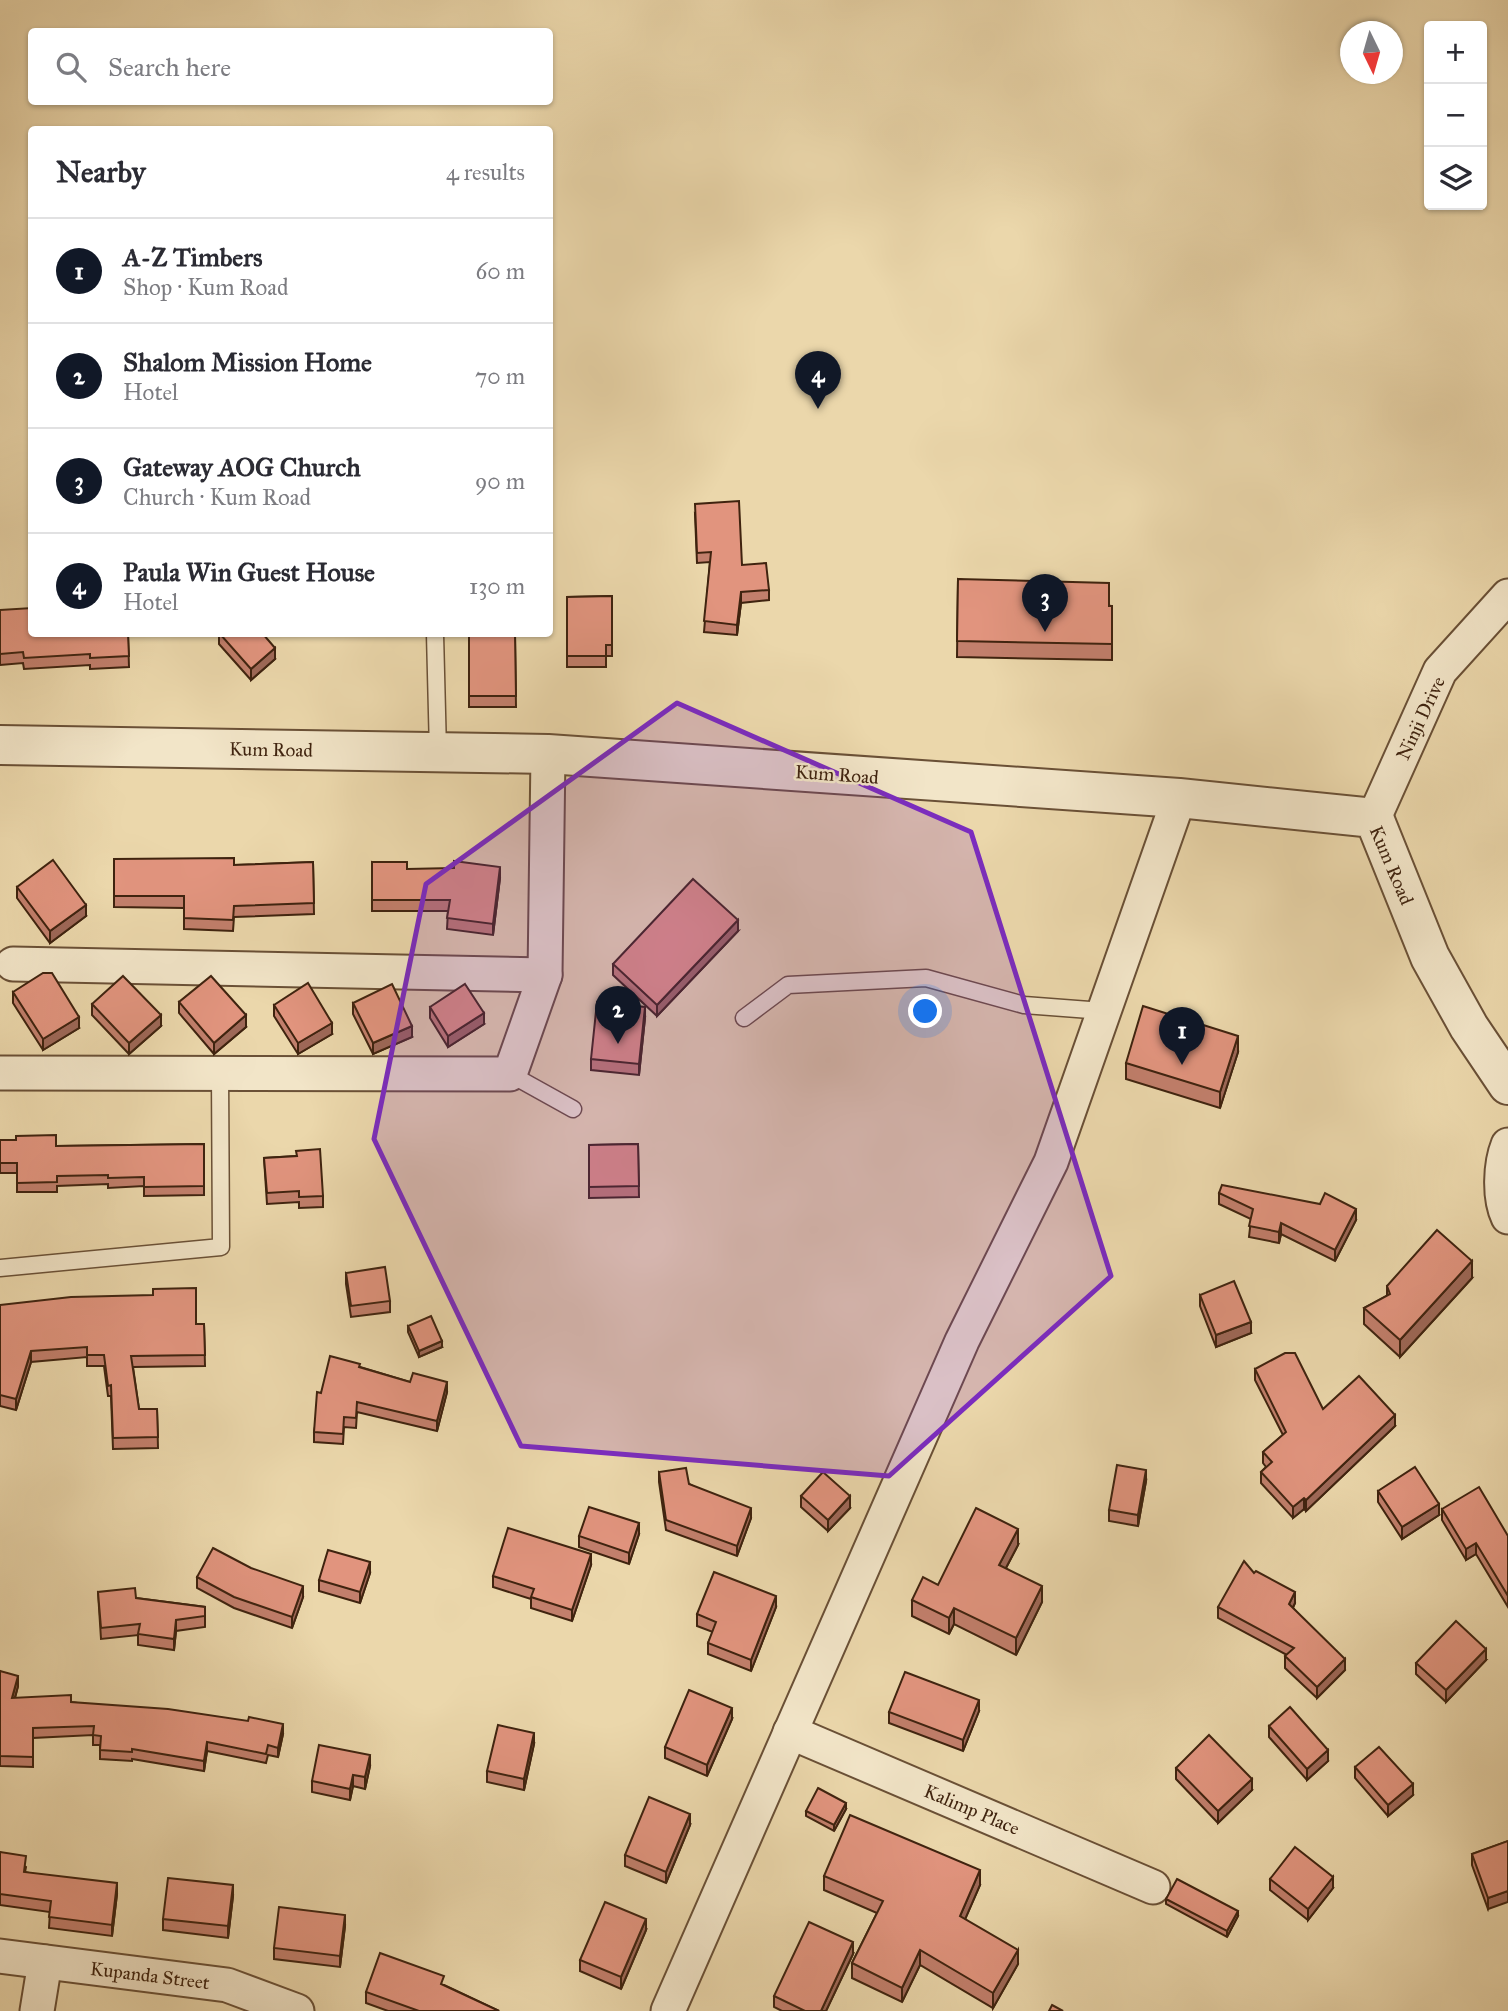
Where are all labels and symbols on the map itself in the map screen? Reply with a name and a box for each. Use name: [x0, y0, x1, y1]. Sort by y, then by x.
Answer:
north arrow: [1340, 21, 1403, 84]
pin: 4: [795, 351, 841, 409]
pin: 3: [1022, 574, 1068, 632]
street label: Ninji Drive: [1391, 673, 1450, 764]
street label: Kum Road: [229, 737, 314, 762]
street label: Kum Road: [794, 760, 880, 789]
street label: Kum Road: [1365, 822, 1419, 909]
pin: 2: [595, 986, 641, 1044]
your location: [908, 994, 942, 1028]
pin: 1: [1159, 1007, 1205, 1065]
street label: Kalimp Place: [921, 1779, 1023, 1840]
street label: Kupanda Street: [89, 1957, 211, 1994]

